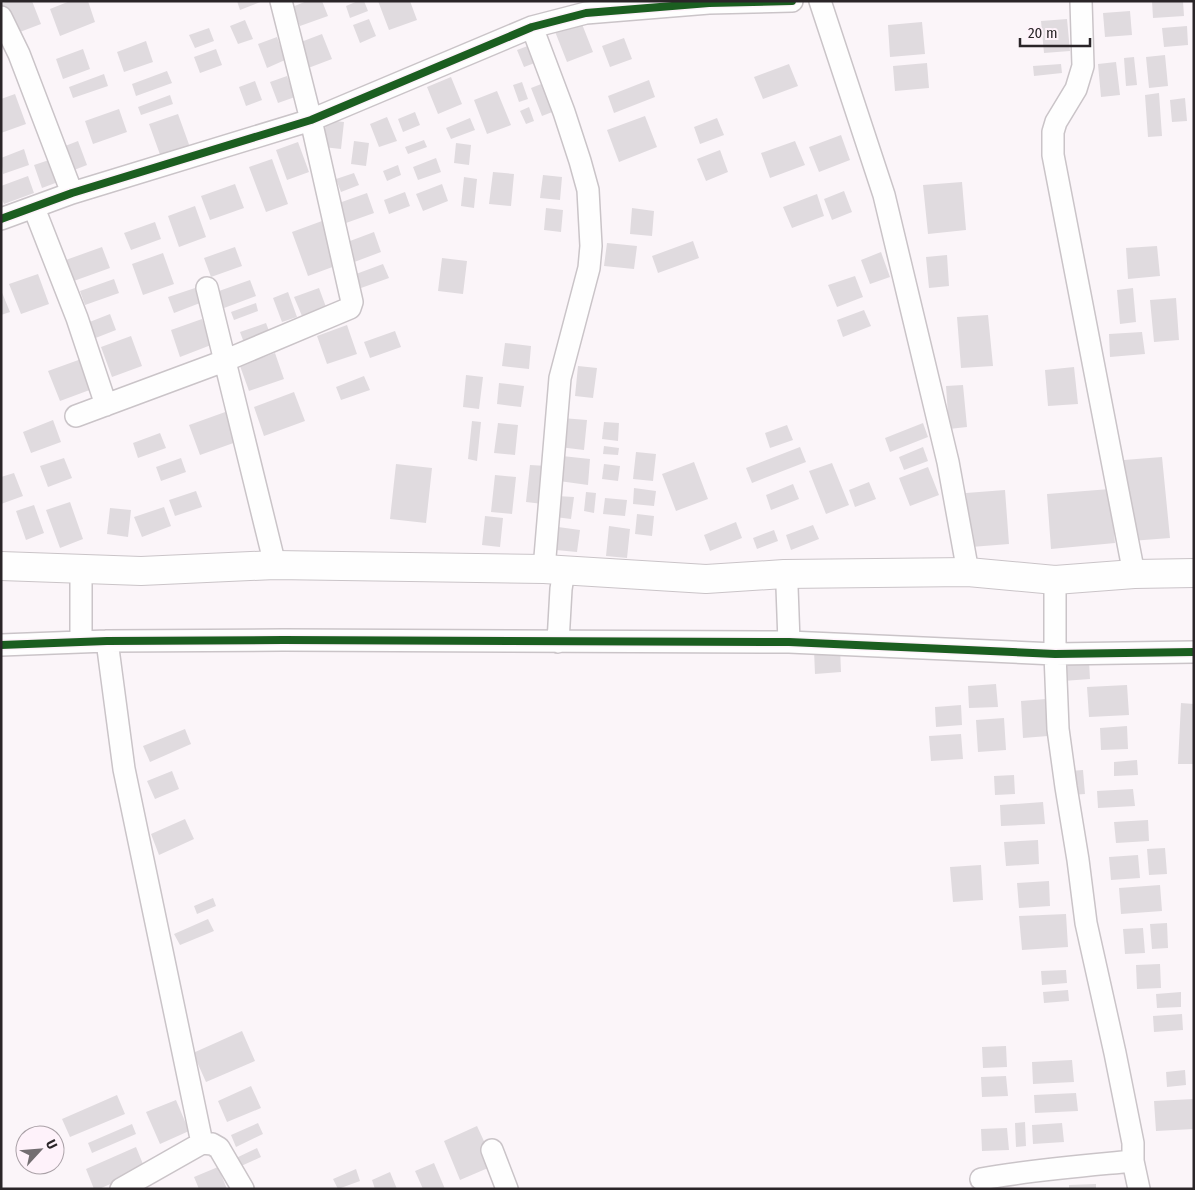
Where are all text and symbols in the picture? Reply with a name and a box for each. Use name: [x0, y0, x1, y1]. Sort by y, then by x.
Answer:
scale bar: [1020, 15, 1090, 47]
text: 20 m: [1028, 24, 1058, 42]
north arrow: [15, 1125, 65, 1175]
text: U: [42, 1137, 61, 1152]

